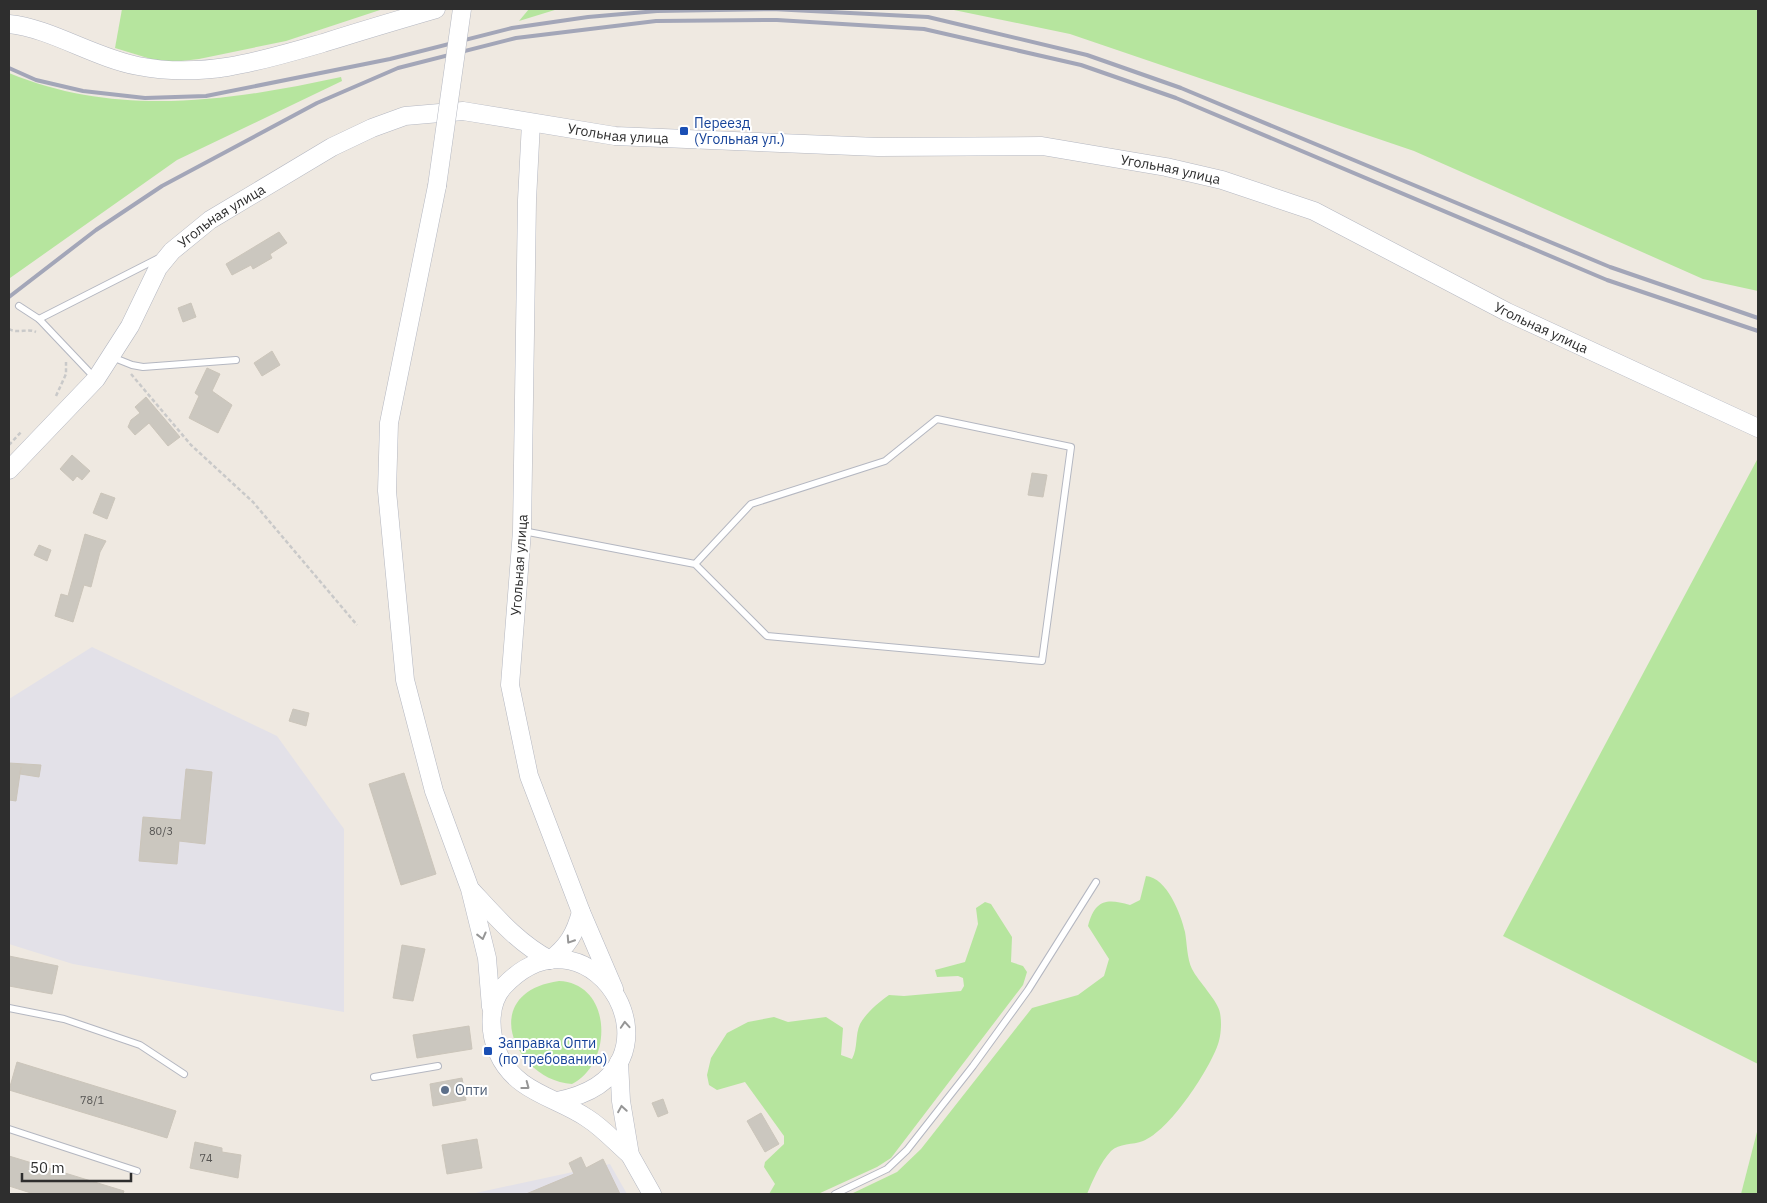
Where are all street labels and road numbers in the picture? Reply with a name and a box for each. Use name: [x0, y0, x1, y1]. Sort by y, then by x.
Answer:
street label: Угольная улица: [566, 119, 670, 147]
street label: Угольная улица: [1119, 150, 1223, 189]
street label: Угольная улица: [174, 180, 269, 252]
street label: Угольная улица: [1491, 298, 1592, 357]
street label: Угольная улица: [506, 513, 532, 616]

